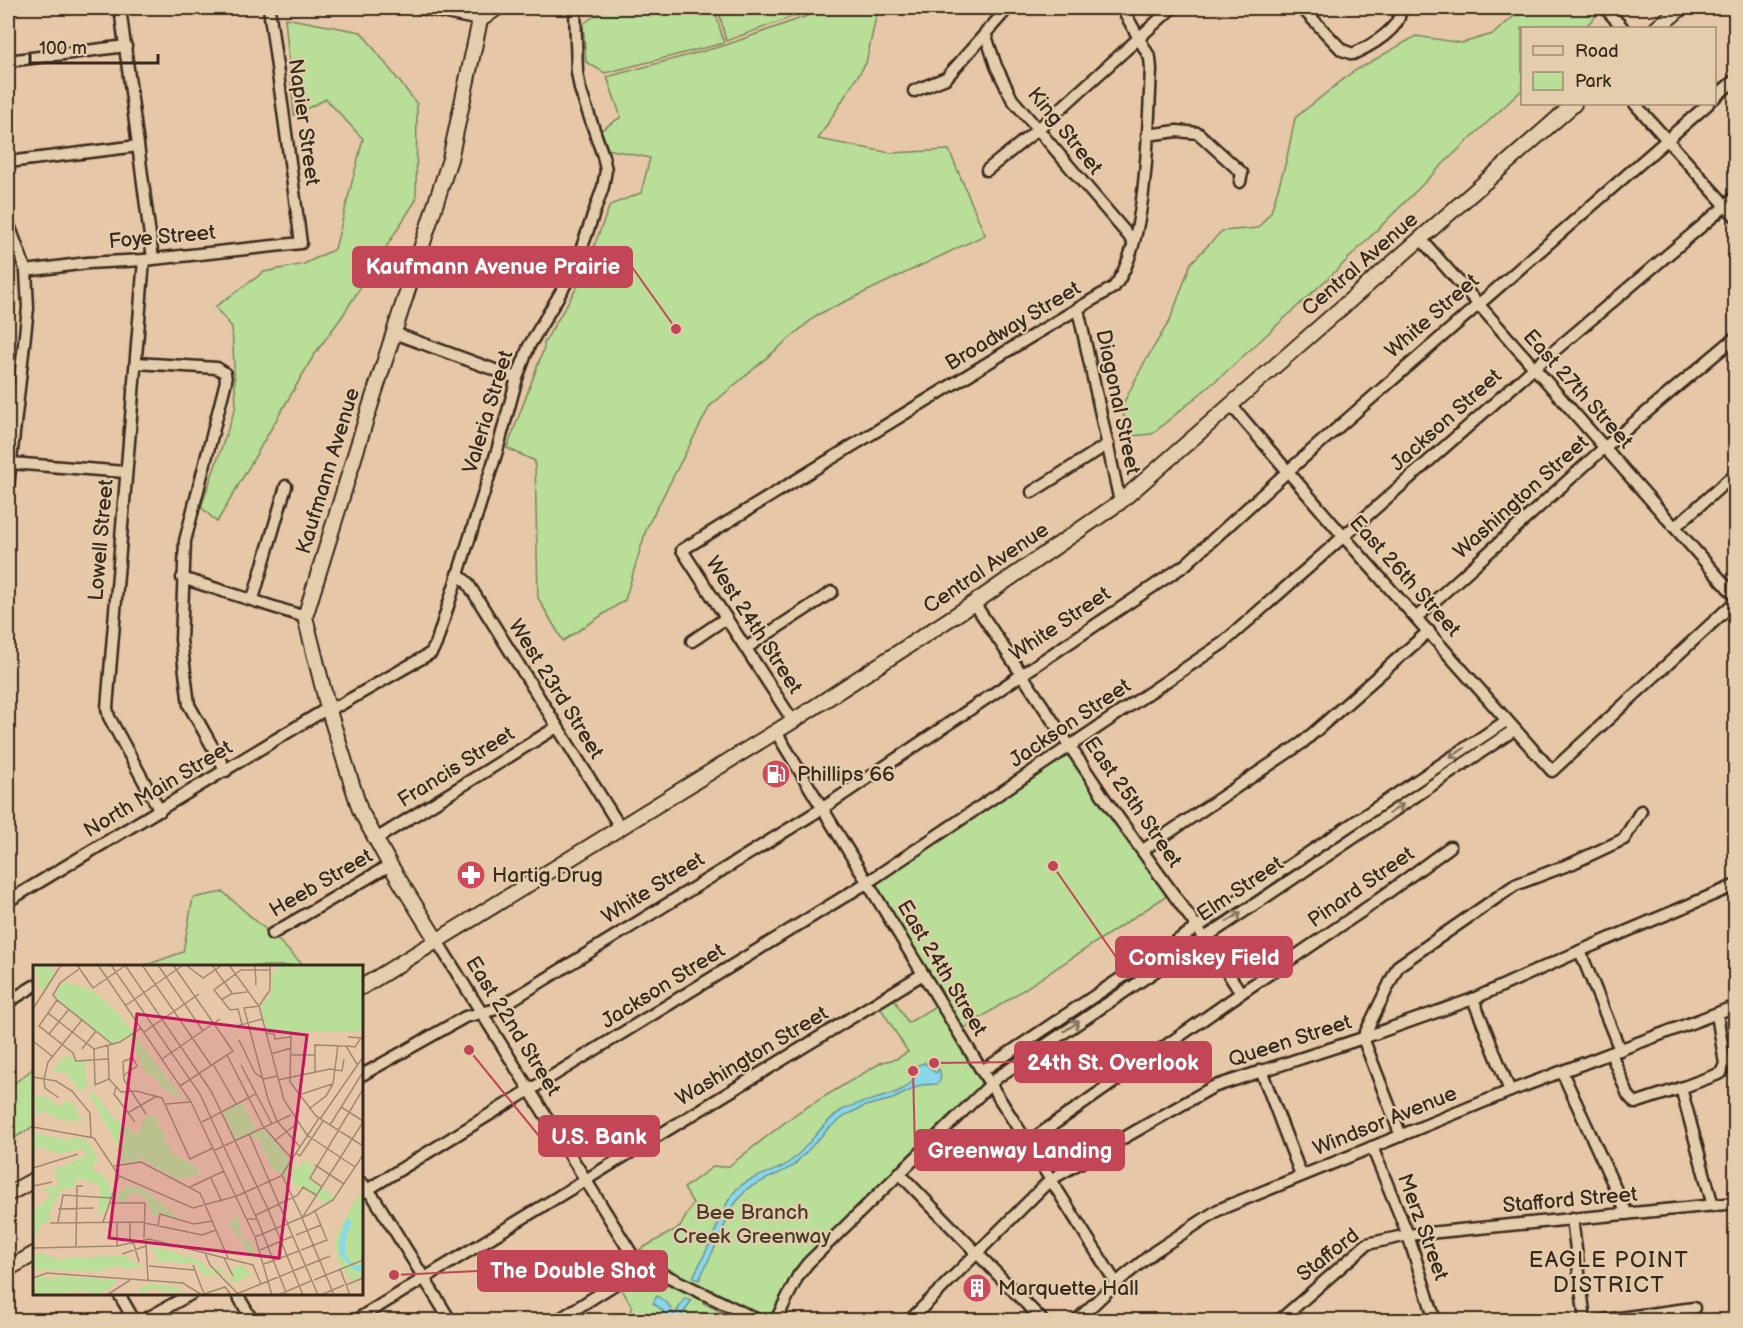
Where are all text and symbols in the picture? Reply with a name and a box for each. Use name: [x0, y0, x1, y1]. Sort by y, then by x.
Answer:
scale bar: [30, 27, 158, 65]
legend: [1521, 27, 1716, 105]
text: 100 m: [39, 38, 87, 59]
text: Road: [1575, 41, 1619, 62]
street label: Napier Street: [283, 57, 325, 188]
text: Park: [1575, 71, 1611, 92]
street label: King Street: [1022, 82, 1108, 180]
street label: Central Avenue: [1297, 207, 1423, 321]
street label: Foye Street: [108, 220, 217, 254]
callout: Kaufmann Avenue Prairie: [353, 247, 632, 287]
text: Kaufmann Avenue Prairie: [366, 254, 620, 281]
street label: White Street: [1380, 268, 1484, 364]
street label: Broadway Street: [941, 275, 1086, 376]
street label: East 27th Street: [1518, 324, 1638, 454]
street label: Diagonal Street: [1090, 327, 1146, 477]
street label: Valeria Street: [457, 347, 519, 477]
street label: Jackson Street: [1385, 363, 1507, 476]
street label: Kaufmann Avenue: [291, 385, 365, 557]
street label: Washington Street: [1448, 429, 1594, 564]
street label: Lowell Street: [83, 478, 119, 602]
street label: East 26th Street: [1344, 510, 1466, 642]
street label: Central Avenue: [919, 517, 1053, 619]
street label: West 24th Street: [700, 552, 808, 699]
street label: White Street: [1005, 581, 1116, 667]
street label: West 23rd Street: [503, 615, 609, 764]
street label: Jackson Street: [1005, 673, 1136, 773]
street label: Francis Street: [393, 721, 519, 813]
street label: East 25th Street: [1079, 732, 1188, 873]
street label: North Main Street: [79, 734, 237, 843]
one-way arrow: [1449, 748, 1466, 760]
fuel station icon: Phillips 66: [760, 758, 792, 790]
place label: Phillips 66: [797, 762, 895, 787]
one-way arrow: [1387, 803, 1404, 815]
street label: Pinard Street: [1303, 841, 1419, 933]
street label: Heeb Street: [265, 843, 378, 923]
street label: White Street: [597, 846, 709, 929]
street label: Elm Street: [1192, 851, 1288, 927]
pharmacy icon: Hartig Drug: [455, 859, 487, 891]
place label: Hartig Drug: [492, 863, 603, 888]
street label: East 24th Street: [892, 896, 993, 1041]
one-way arrow: [1225, 911, 1242, 923]
callout: Comiskey Field: [1116, 937, 1292, 977]
street label: Jackson Street: [597, 938, 730, 1034]
text: Comiskey Field: [1128, 945, 1280, 972]
street label: East 22nd Street: [460, 952, 566, 1101]
inset map: [33, 965, 363, 1295]
street label: Washington Street: [671, 1000, 833, 1111]
street label: Queen Street: [1225, 1009, 1355, 1073]
one-way arrow: [1064, 1020, 1080, 1032]
callout: 24th St. Overlook: [1015, 1042, 1211, 1082]
text: 24th St. Overlook: [1027, 1050, 1199, 1077]
street label: Windsor Avenue: [1309, 1081, 1461, 1161]
callout: U.S. Bank: [539, 1116, 659, 1156]
text: U.S. Bank: [551, 1124, 647, 1151]
callout: Greenway Landing: [915, 1130, 1124, 1170]
text: Greenway Landing: [928, 1138, 1112, 1165]
street label: Merz Street: [1392, 1170, 1454, 1284]
street label: Stafford Street: [1502, 1182, 1639, 1218]
park label: Bee Branch Creek Greenway: [673, 1200, 831, 1249]
street label: Stafford: [1292, 1223, 1364, 1287]
district label: EAGLE POINT DISTRICT: [1529, 1247, 1689, 1299]
callout: The Double Shot: [478, 1251, 667, 1291]
text: The Double Shot: [490, 1258, 656, 1285]
building icon: Marquette Hall: [961, 1272, 993, 1304]
place label: Marquette Hall: [998, 1276, 1139, 1301]

